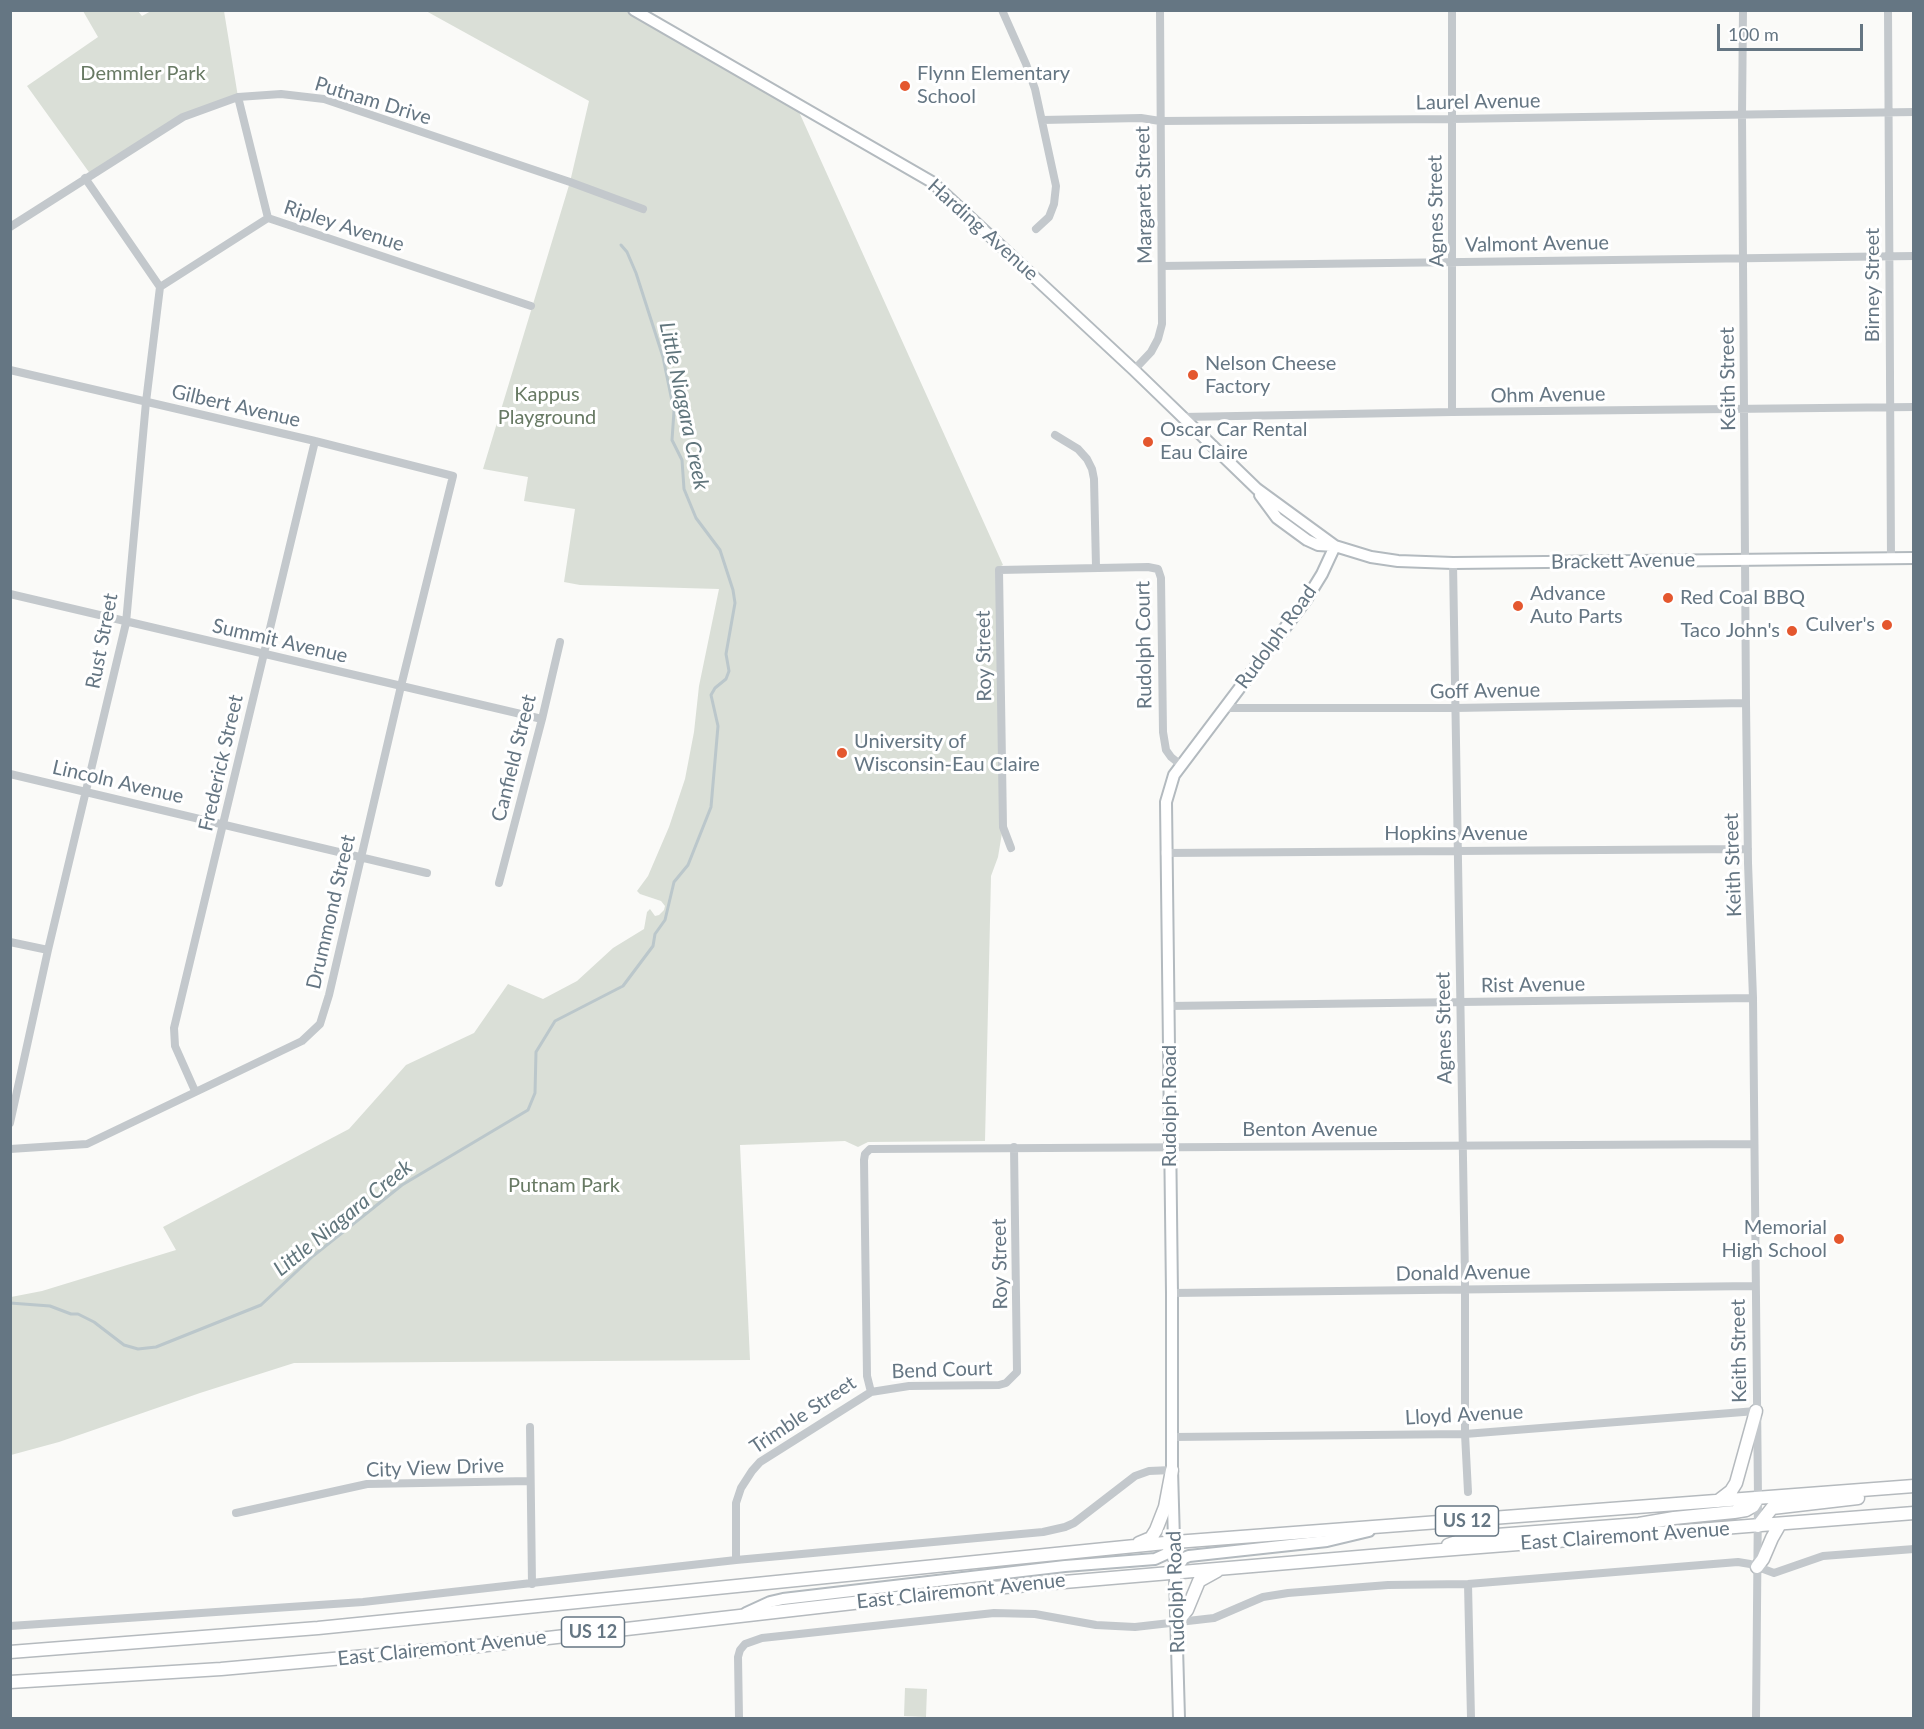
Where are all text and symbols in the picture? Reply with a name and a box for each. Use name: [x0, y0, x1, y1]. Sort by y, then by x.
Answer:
scale bar: [1720, 12, 1866, 50]
text: 100 m: [1728, 23, 1779, 45]
park label: Demmler Park: [80, 62, 206, 86]
place label: Flynn Elementary School: [917, 62, 1070, 109]
street label: Putnam Drive: [312, 72, 434, 130]
marker: Flynn Elementary School: [898, 79, 912, 93]
street label: Laurel Avenue: [1415, 89, 1541, 115]
street label: Margaret Street: [1131, 126, 1157, 264]
street label: Agnes Street: [1423, 155, 1449, 267]
street label: Harding Avenue: [923, 174, 1043, 286]
street label: Ripley Avenue: [281, 195, 407, 257]
street label: Birney Street: [1861, 228, 1885, 342]
street label: Valmont Avenue: [1465, 231, 1609, 257]
water label: Little Niagara Creek: [654, 320, 714, 492]
street label: Keith Street: [1715, 327, 1741, 431]
place label: Nelson Cheese Factory: [1205, 352, 1336, 399]
marker: Nelson Cheese Factory: [1186, 368, 1200, 382]
street label: Gilbert Avenue: [169, 380, 303, 432]
street label: Ohm Avenue: [1490, 382, 1606, 408]
park label: Kappus Playground: [498, 383, 596, 430]
place label: Oscar Car Rental Eau Claire: [1160, 418, 1307, 465]
marker: Oscar Car Rental Eau Claire: [1141, 435, 1155, 449]
street label: Brackett Avenue: [1551, 548, 1695, 574]
street label: Rudolph Road: [1230, 580, 1322, 694]
street label: Rudolph Court: [1131, 581, 1157, 709]
place label: Advance Auto Parts: [1530, 582, 1623, 629]
place label: Red Coal BBQ: [1680, 586, 1805, 610]
street label: Rust Street: [81, 591, 123, 691]
marker: Red Coal BBQ: [1661, 591, 1675, 605]
marker: Advance Auto Parts: [1511, 599, 1525, 613]
street label: Roy Street: [971, 610, 997, 702]
place label: Culver's: [1805, 613, 1875, 637]
street label: Summit Avenue: [210, 614, 350, 668]
marker: Culver's: [1880, 618, 1894, 632]
place label: Taco John's: [1681, 619, 1780, 643]
marker: Taco John's: [1785, 624, 1799, 638]
street label: Goff Avenue: [1430, 678, 1540, 704]
street label: Frederick Street: [194, 692, 248, 834]
street label: Canfield Street: [487, 692, 541, 824]
place label: University of Wisconsin-Eau Claire: [854, 730, 1040, 777]
marker: University of Wisconsin-Eau Claire: [835, 746, 849, 760]
street label: Lincoln Avenue: [50, 755, 186, 809]
street label: Keith Street: [1719, 813, 1747, 917]
street label: Hopkins Avenue: [1384, 822, 1528, 846]
street label: Drummond Street: [302, 832, 360, 992]
street label: Agnes Street: [1431, 972, 1457, 1084]
street label: Rist Avenue: [1481, 972, 1585, 998]
street label: Rudolph Road: [1158, 1045, 1182, 1167]
street label: Benton Avenue: [1242, 1118, 1378, 1142]
water label: Little Niagara Creek: [269, 1154, 417, 1282]
park label: Putnam Park: [508, 1174, 620, 1198]
place label: Memorial High School: [1722, 1216, 1827, 1263]
street label: Roy Street: [987, 1218, 1013, 1310]
marker: Memorial High School: [1832, 1232, 1846, 1246]
street label: Donald Avenue: [1395, 1260, 1531, 1286]
street label: Keith Street: [1726, 1299, 1752, 1403]
street label: Bend Court: [891, 1356, 993, 1384]
street label: Trimble Street: [746, 1371, 860, 1459]
street label: Lloyd Avenue: [1404, 1400, 1524, 1430]
street label: City View Drive: [366, 1454, 504, 1482]
road number: US 12: [1436, 1506, 1498, 1536]
street label: East Clairemont Avenue: [1519, 1517, 1731, 1555]
street label: Rudolph Road: [1162, 1530, 1190, 1654]
street label: East Clairemont Avenue: [855, 1568, 1067, 1614]
road number: US 12: [562, 1617, 624, 1647]
street label: East Clairemont Avenue: [336, 1625, 548, 1671]

